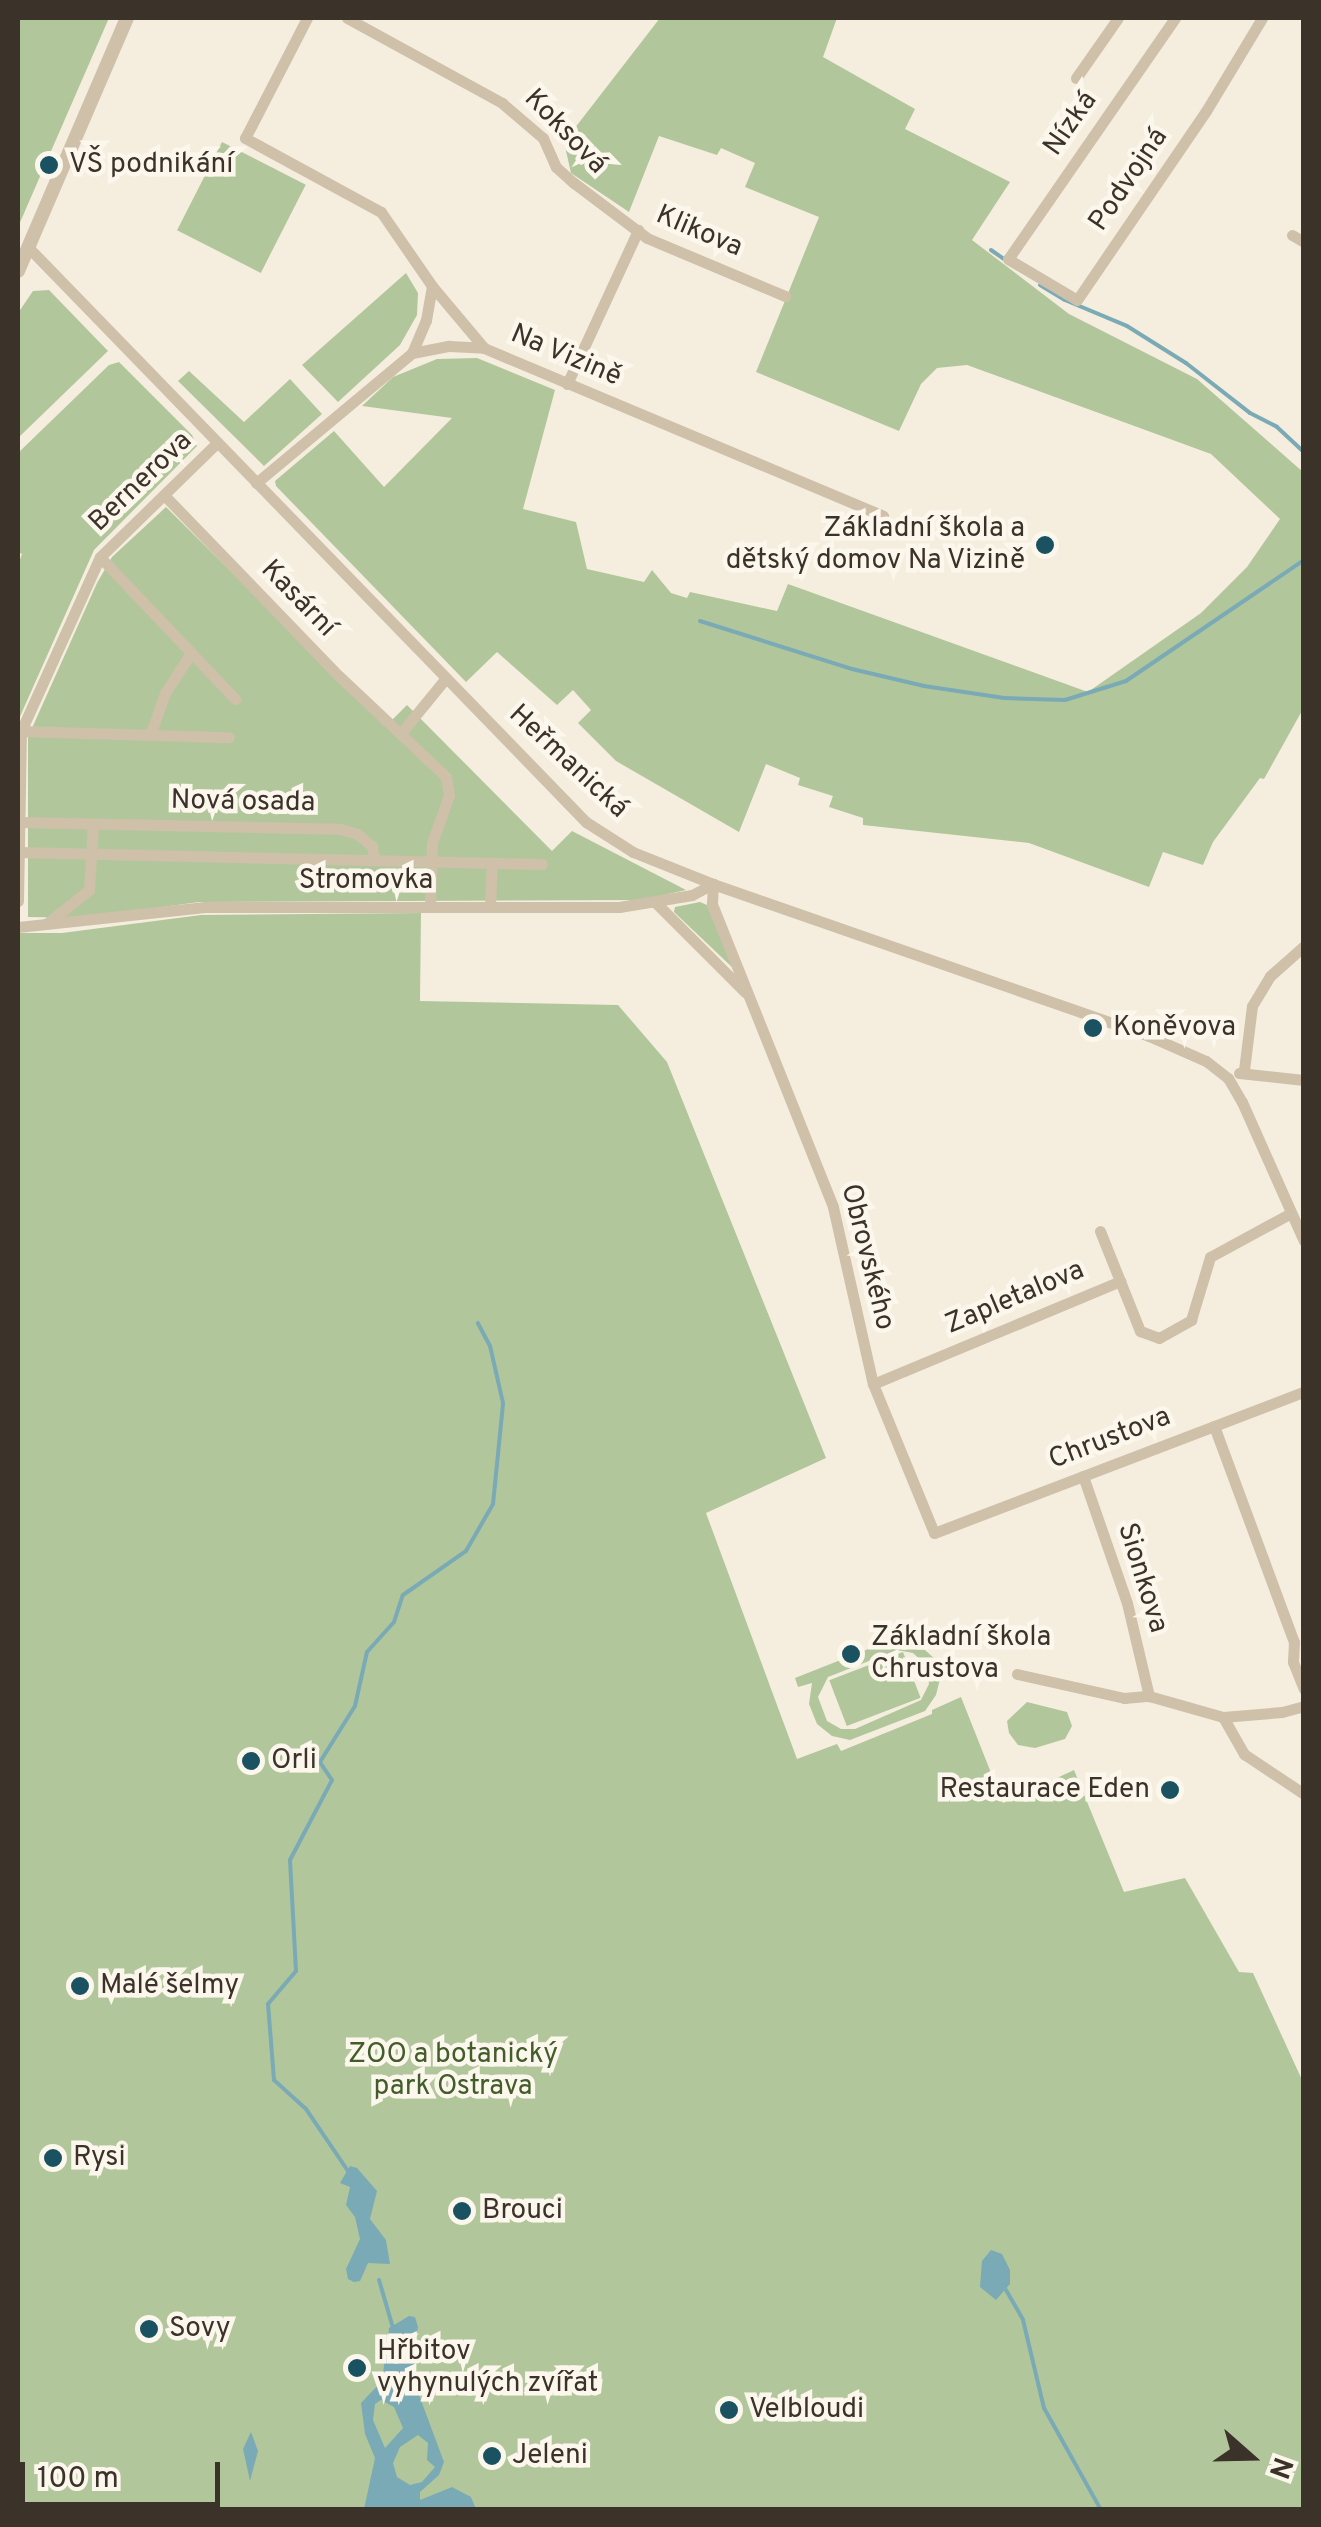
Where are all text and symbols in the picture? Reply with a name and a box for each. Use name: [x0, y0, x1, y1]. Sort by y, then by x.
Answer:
street label: Koksová: [516, 83, 614, 181]
street label: Nízká: [1037, 85, 1105, 163]
street label: Podvojná: [1082, 122, 1176, 238]
place label: VŠ podnikání: [69, 148, 233, 182]
marker: VŠ podnikání: [38, 154, 60, 176]
street label: Klikova: [651, 199, 747, 265]
street label: Na Vizině: [505, 317, 627, 395]
street label: Bernerova: [82, 425, 200, 539]
place label: Základní škola a dětský domov Na Vizině: [725, 512, 1025, 578]
marker: Základní škola a dětský domov Na Vizině: [1034, 534, 1056, 556]
street label: Kasární: [253, 553, 343, 645]
street label: Heřmanická: [501, 698, 635, 826]
street label: Nová osada: [170, 784, 316, 820]
street label: Stromovka: [299, 864, 433, 898]
place label: Koněvova: [1113, 1011, 1236, 1045]
marker: Koněvova: [1082, 1017, 1104, 1039]
street label: Obrovského: [833, 1180, 901, 1334]
street label: Zapletalova: [941, 1254, 1089, 1342]
street label: Chrustova: [1044, 1400, 1176, 1478]
street label: Sionkova: [1109, 1519, 1175, 1637]
place label: Základní škola Chrustova: [871, 1621, 1051, 1687]
marker: Základní škola Chrustova: [840, 1643, 862, 1665]
place label: Orli: [271, 1744, 317, 1778]
marker: Orli: [240, 1750, 262, 1772]
place label: Restaurace Eden: [939, 1773, 1150, 1807]
marker: Restaurace Eden: [1159, 1779, 1181, 1801]
place label: Malé šelmy: [100, 1969, 239, 2003]
marker: Malé šelmy: [69, 1975, 91, 1997]
park label: ZOO a botanický park Ostrava: [348, 2038, 558, 2104]
place label: Rysi: [73, 2141, 126, 2175]
marker: Rysi: [42, 2147, 64, 2169]
place label: Brouci: [482, 2194, 563, 2228]
marker: Brouci: [451, 2200, 473, 2222]
place label: Sovy: [169, 2312, 231, 2346]
marker: Sovy: [138, 2318, 160, 2340]
place label: Hřbitov vyhynulých zvířat: [377, 2335, 598, 2401]
marker: Hřbitov vyhynulých zvířat: [346, 2357, 368, 2379]
place label: Velbloudi: [749, 2393, 864, 2427]
marker: Velbloudi: [718, 2399, 740, 2421]
north arrow: [1201, 2407, 1301, 2507]
place label: Jeleni: [512, 2439, 588, 2473]
scale bar: [25, 2442, 225, 2504]
marker: Jeleni: [481, 2445, 503, 2467]
text: N: [1259, 2452, 1300, 2483]
text: 100 m: [37, 2461, 119, 2498]

